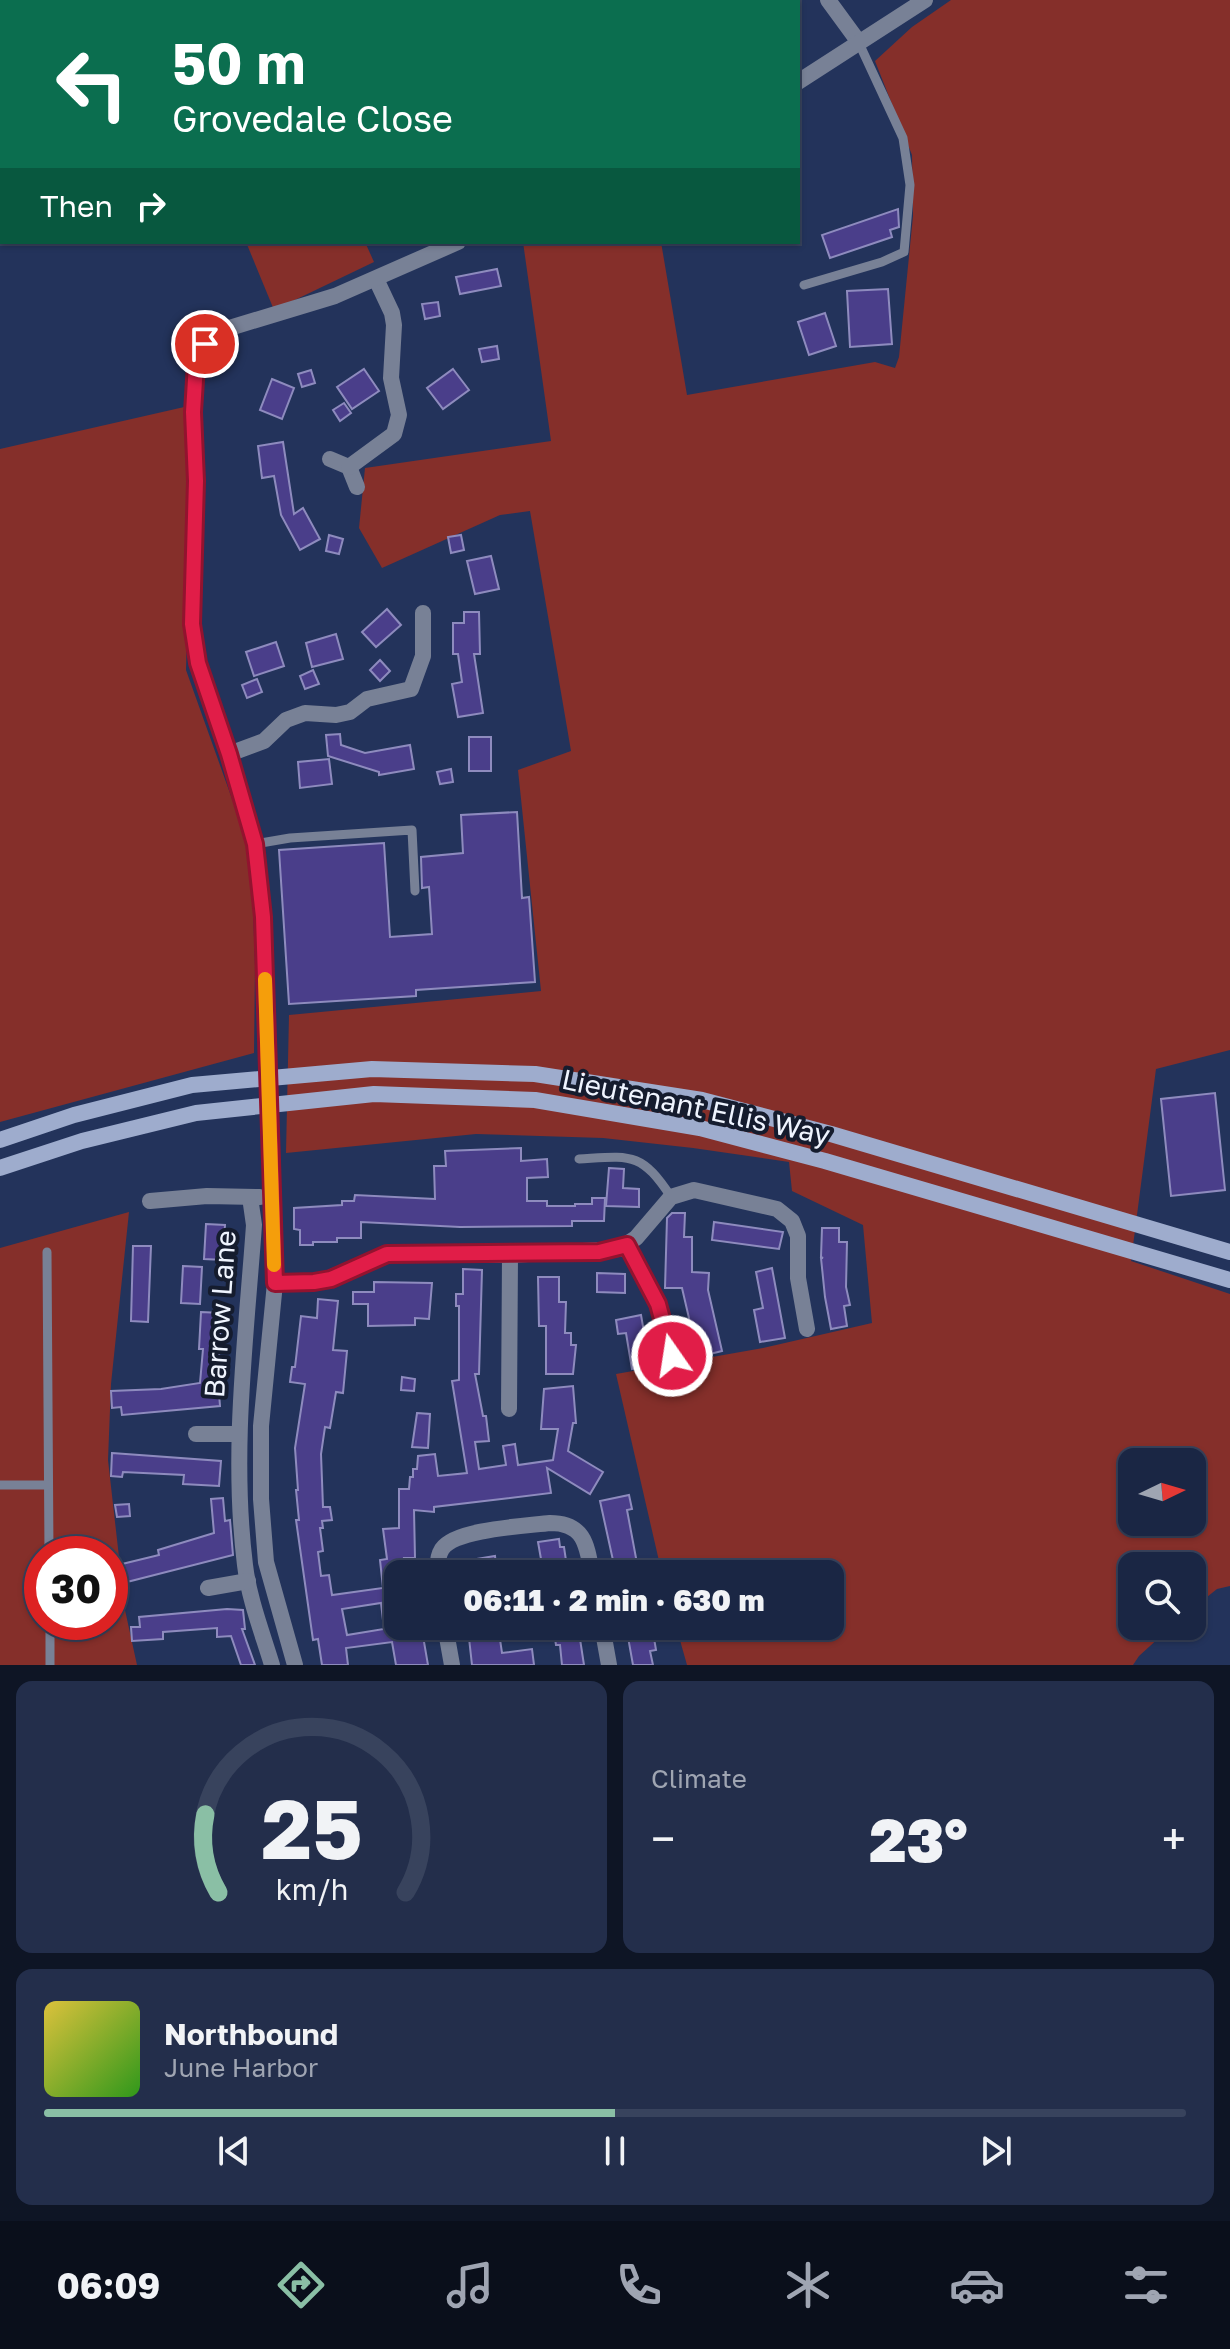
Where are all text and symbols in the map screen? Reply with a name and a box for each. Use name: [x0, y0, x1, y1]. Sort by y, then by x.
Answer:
text: 50 m: [172, 29, 306, 96]
icon: left: [40, 32, 144, 136]
text: Grovedale Close: [172, 97, 453, 140]
icon: right: [129, 184, 173, 228]
text: Then: [40, 188, 113, 224]
pin: [171, 310, 239, 378]
icon: arrive: [183, 322, 227, 366]
street label: Lieutenant Ellis Way: [559, 1062, 834, 1151]
street label: Barrow Lane: [197, 1229, 242, 1399]
position arrow: [630, 1314, 714, 1398]
north arrow: [1118, 1448, 1206, 1536]
map controls: [1118, 1448, 1206, 1640]
speed limit sign: 30: [24, 1536, 128, 1640]
button: search: [1118, 1552, 1206, 1640]
text: 06:11 · 2 min · 630 m: [463, 1582, 765, 1618]
text: Climate: [651, 1763, 747, 1794]
text: 25: [261, 1777, 362, 1877]
text: 23°: [869, 1803, 968, 1875]
text: −: [651, 1812, 675, 1865]
text: +: [1162, 1812, 1186, 1865]
text: km/h: [275, 1872, 348, 1906]
text: Northbound: [164, 2016, 338, 2052]
text: June Harbor: [164, 2052, 318, 2083]
icon: previous: [212, 2129, 256, 2173]
icon: pause: [593, 2129, 637, 2173]
icon: next: [974, 2129, 1018, 2173]
icon: directions: [273, 2257, 329, 2313]
icon: music: [442, 2257, 498, 2313]
icon: phone: [611, 2257, 667, 2313]
icon: climate: [780, 2257, 836, 2313]
icon: car: [949, 2257, 1005, 2313]
icon: filters: [1118, 2257, 1174, 2313]
text: 06:09: [56, 2264, 160, 2307]

